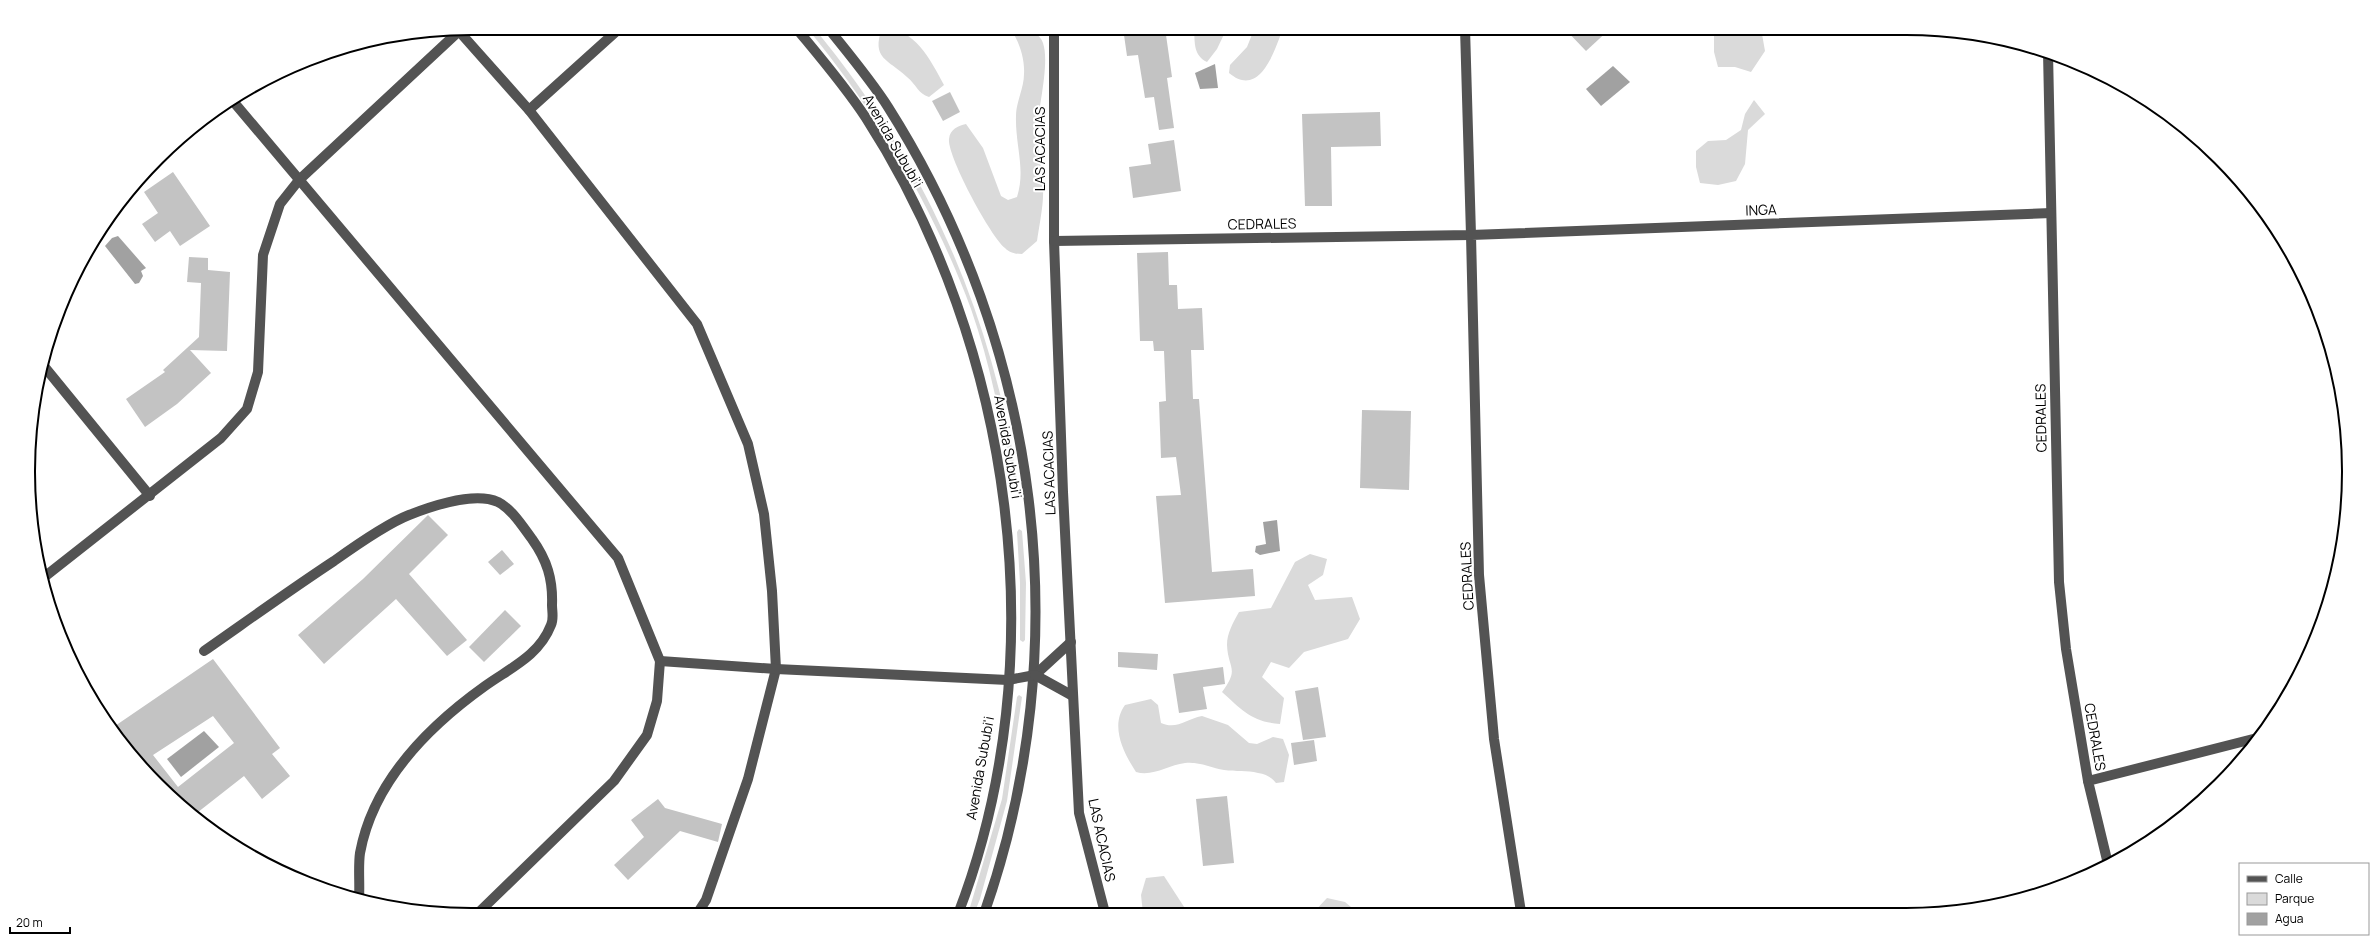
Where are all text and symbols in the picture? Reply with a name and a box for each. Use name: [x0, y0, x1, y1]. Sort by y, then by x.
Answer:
street label: Avenida Sububi'i: [859, 91, 928, 191]
street label: LAS ACACIAS: [1030, 106, 1049, 191]
street label: INGA: [1745, 199, 1777, 220]
street label: CEDRALES: [1228, 213, 1297, 234]
street label: CEDRALES: [2030, 383, 2051, 452]
street label: Avenida Sububi'i: [990, 394, 1027, 500]
street label: LAS ACACIAS: [1038, 430, 1059, 516]
street label: CEDRALES: [1455, 541, 1478, 611]
street label: CEDRALES: [2080, 702, 2111, 773]
street label: Avenida Sububi'i: [961, 715, 998, 821]
street label: LAS ACACIAS: [1084, 797, 1121, 884]
legend: [2239, 863, 2369, 935]
text: Calle: [2275, 870, 2303, 887]
text: Parque: [2275, 890, 2314, 907]
scale bar: [10, 909, 70, 935]
text: Agua: [2275, 910, 2304, 927]
text: 20 m: [16, 914, 43, 931]

